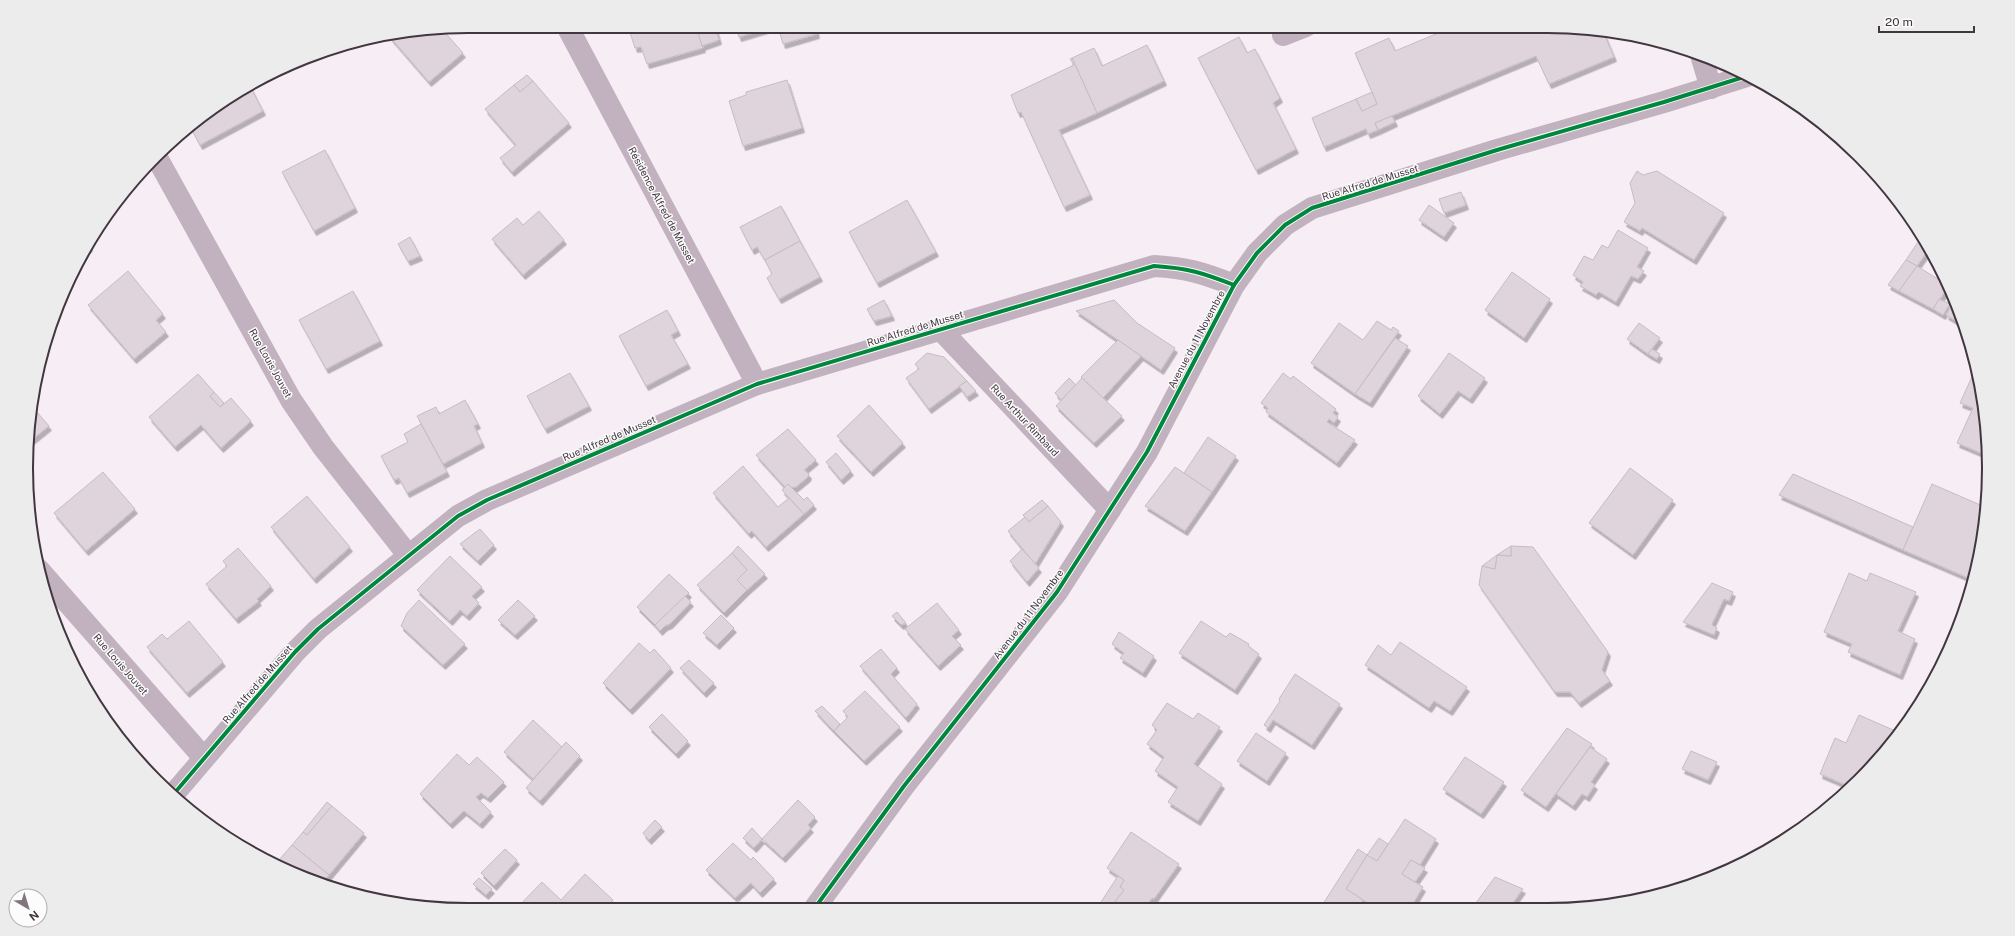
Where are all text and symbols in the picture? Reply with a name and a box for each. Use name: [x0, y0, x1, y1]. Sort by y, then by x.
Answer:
scale bar: [1879, 8, 1974, 34]
text: 20 m: [1885, 15, 1913, 29]
street label: Résidence Alfred de Musset: [626, 145, 698, 265]
street label: Rue Alfred de Musset: [1320, 162, 1420, 202]
street label: Avenue du 11 Novembre: [1165, 288, 1227, 390]
street label: Rue Alfred de Musset: [865, 308, 965, 348]
street label: Rue Louis Jouvet: [247, 326, 295, 400]
street label: Rue Arthur Rimbaud: [988, 381, 1062, 459]
street label: Rue Alfred de Musset: [561, 413, 658, 463]
street label: Avenue du 11 Novembre: [990, 567, 1066, 661]
street label: Rue Louis Jouvet: [91, 631, 151, 697]
street label: Rue Alfred de Musset: [220, 642, 294, 726]
north arrow: [8, 888, 48, 928]
text: N: [27, 909, 41, 923]

